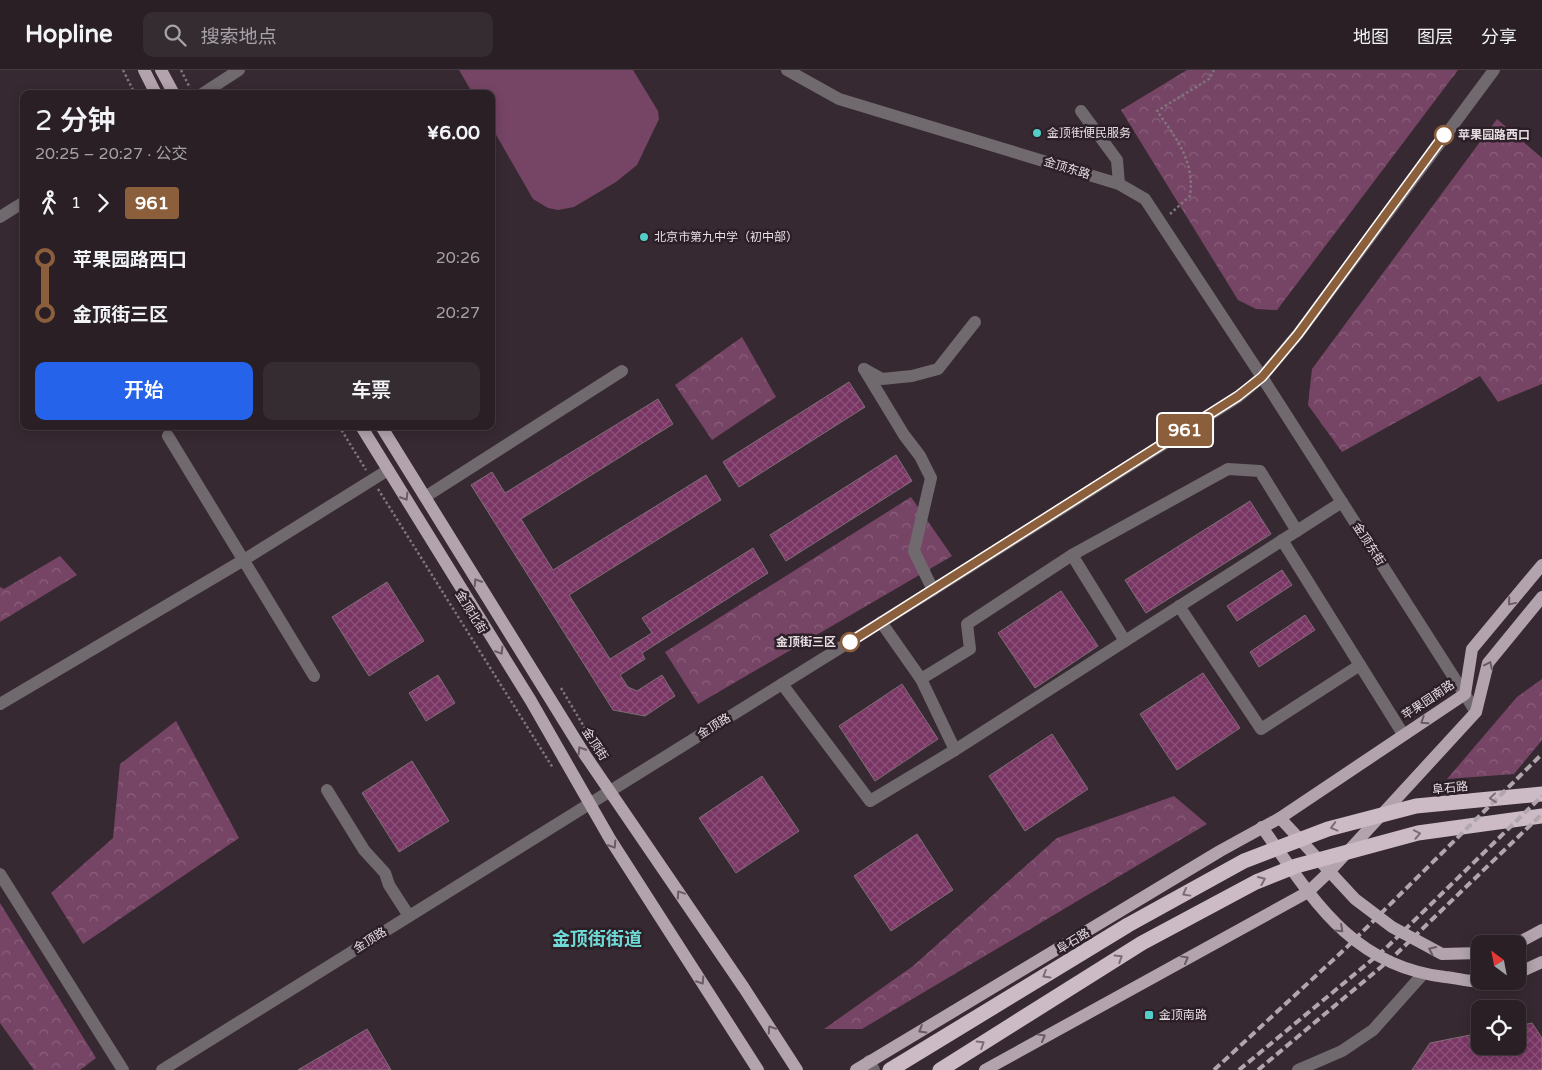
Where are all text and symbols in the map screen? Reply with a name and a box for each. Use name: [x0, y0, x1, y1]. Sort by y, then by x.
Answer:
search box: [143, 12, 493, 57]
text: Hopline: [25, 20, 113, 49]
icon: search: [161, 21, 189, 49]
text: 搜索地点: [201, 26, 277, 48]
text: 地图: [1353, 26, 1389, 48]
text: 图层: [1417, 26, 1453, 48]
text: 分享: [1481, 26, 1517, 48]
text: 2 分钟: [35, 104, 116, 138]
text: ¥6.00: [427, 122, 480, 144]
marker: 苹果园路西口: [1434, 125, 1454, 145]
place label: 金顶街便民服务: [1047, 126, 1131, 140]
marker: 金顶街便民服务: [1031, 127, 1043, 139]
place label: 苹果园路西口: [1458, 128, 1530, 142]
text: 20:25 – 20:27 · 公交: [35, 144, 187, 164]
street label: 金顶东路: [1042, 154, 1092, 182]
icon: walk: [35, 189, 63, 217]
icon: forward: [89, 189, 117, 217]
text: 961: [135, 192, 169, 214]
text: 1: [71, 193, 81, 213]
place label: 北京市第九中学（初中部）: [654, 230, 798, 244]
marker: 北京市第九中学（初中部）: [638, 231, 650, 243]
text: 20:26: [436, 248, 480, 268]
text: 苹果园路西口: [73, 249, 187, 271]
text: 20:27: [436, 303, 480, 323]
text: 金顶街三区: [73, 304, 168, 326]
button: 开始: [35, 362, 253, 420]
button: 车票: [263, 362, 480, 420]
line badge: 961: [1156, 414, 1214, 446]
text: 961: [1168, 419, 1202, 441]
one-way arrow: [399, 492, 408, 501]
street label: 金顶东街: [1350, 520, 1388, 568]
one-way arrow: [474, 578, 484, 587]
street label: 金顶北街: [452, 588, 490, 636]
one-way arrow: [1507, 597, 1516, 606]
marker: 金顶街三区: [840, 632, 860, 652]
place label: 金顶街三区: [776, 635, 836, 649]
one-way arrow: [493, 645, 503, 654]
one-way arrow: [1483, 662, 1493, 671]
street label: 苹果园南路: [1399, 677, 1457, 723]
street label: 金顶路: [695, 711, 733, 741]
one-way arrow: [1420, 714, 1429, 724]
street label: 金顶街: [579, 725, 611, 763]
one-way arrow: [578, 746, 588, 755]
street label: 阜石路: [1431, 779, 1469, 797]
one-way arrow: [1489, 793, 1497, 804]
one-way arrow: [1331, 822, 1339, 832]
one-way arrow: [1413, 829, 1422, 840]
one-way arrow: [607, 839, 617, 848]
one-way arrow: [1257, 876, 1266, 886]
one-way arrow: [1182, 887, 1191, 897]
one-way arrow: [677, 891, 686, 900]
one-way arrow: [1335, 923, 1344, 932]
street label: 金顶路: [351, 925, 389, 955]
street label: 阜石路: [1054, 926, 1092, 956]
district label: 金顶街街道: [552, 928, 642, 950]
north arrow: [1471, 935, 1526, 990]
map controls: [1471, 935, 1526, 1055]
one-way arrow: [1428, 945, 1437, 956]
one-way arrow: [1114, 955, 1123, 964]
one-way arrow: [1180, 956, 1189, 966]
one-way arrow: [1042, 969, 1051, 978]
one-way arrow: [695, 976, 705, 985]
button: locate: [1471, 1000, 1526, 1055]
place label: 金顶南路: [1159, 1008, 1207, 1022]
marker: 金顶南路: [1143, 1009, 1155, 1021]
one-way arrow: [918, 1023, 927, 1033]
one-way arrow: [768, 1025, 777, 1035]
one-way arrow: [1037, 1033, 1046, 1043]
one-way arrow: [976, 1041, 985, 1051]

